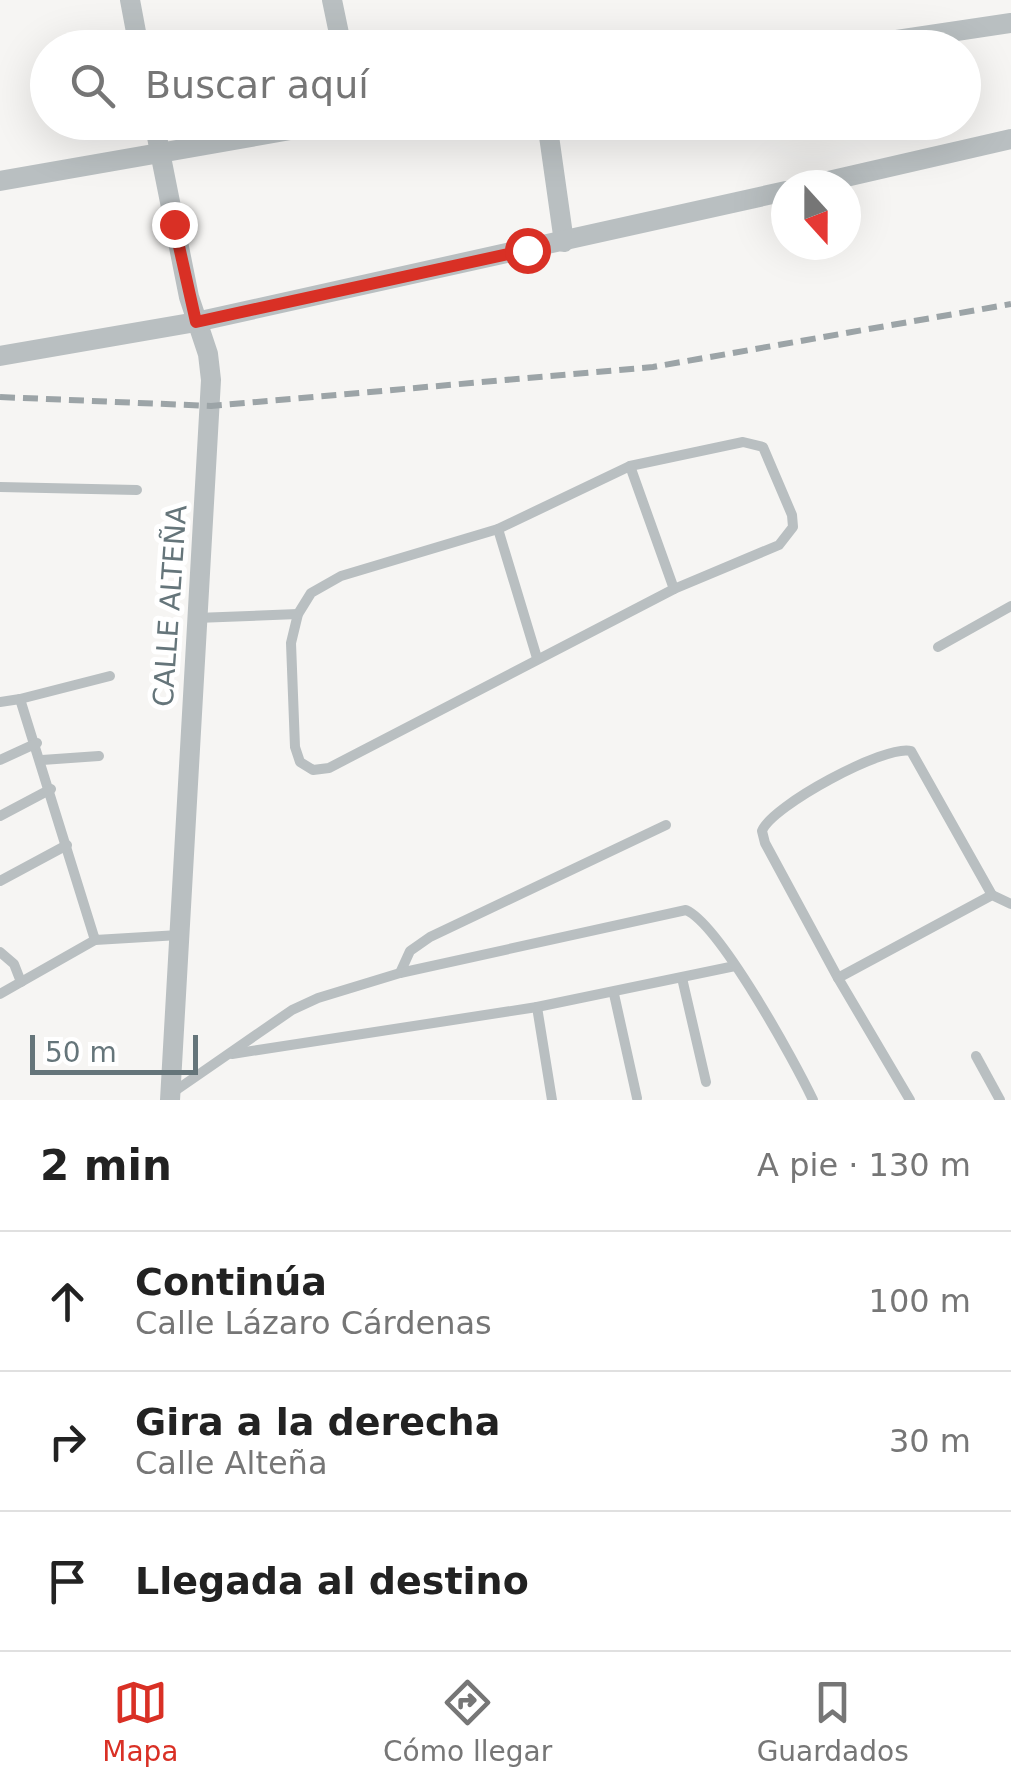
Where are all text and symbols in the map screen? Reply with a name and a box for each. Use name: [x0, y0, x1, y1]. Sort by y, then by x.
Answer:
search box: [30, 30, 981, 140]
icon: search: [65, 58, 120, 113]
text: Buscar aquí: [145, 63, 369, 107]
north arrow: [771, 170, 861, 260]
route end: [152, 202, 198, 248]
route start: [505, 228, 551, 274]
street label: CALLE ALTEÑA: [146, 504, 194, 708]
scale bar: [30, 1030, 198, 1074]
text: 50 m: [45, 1036, 117, 1069]
text: 2 min: [40, 1141, 172, 1190]
text: A pie · 130 m: [757, 1146, 971, 1184]
text: Continúa: [135, 1260, 327, 1304]
icon: ahead: [40, 1274, 95, 1329]
text: 100 m: [869, 1282, 971, 1320]
text: Calle Lázaro Cárdenas: [135, 1304, 492, 1342]
text: Gira a la derecha: [135, 1400, 500, 1444]
icon: right: [40, 1414, 95, 1469]
text: 30 m: [889, 1422, 971, 1460]
text: Calle Alteña: [135, 1444, 328, 1482]
icon: arrive: [40, 1554, 95, 1609]
text: Llegada al destino: [135, 1559, 529, 1603]
tab: Mapa: [102, 1675, 178, 1768]
tab: Cómo llegar: [383, 1675, 552, 1768]
tab: Guardados: [757, 1675, 909, 1768]

